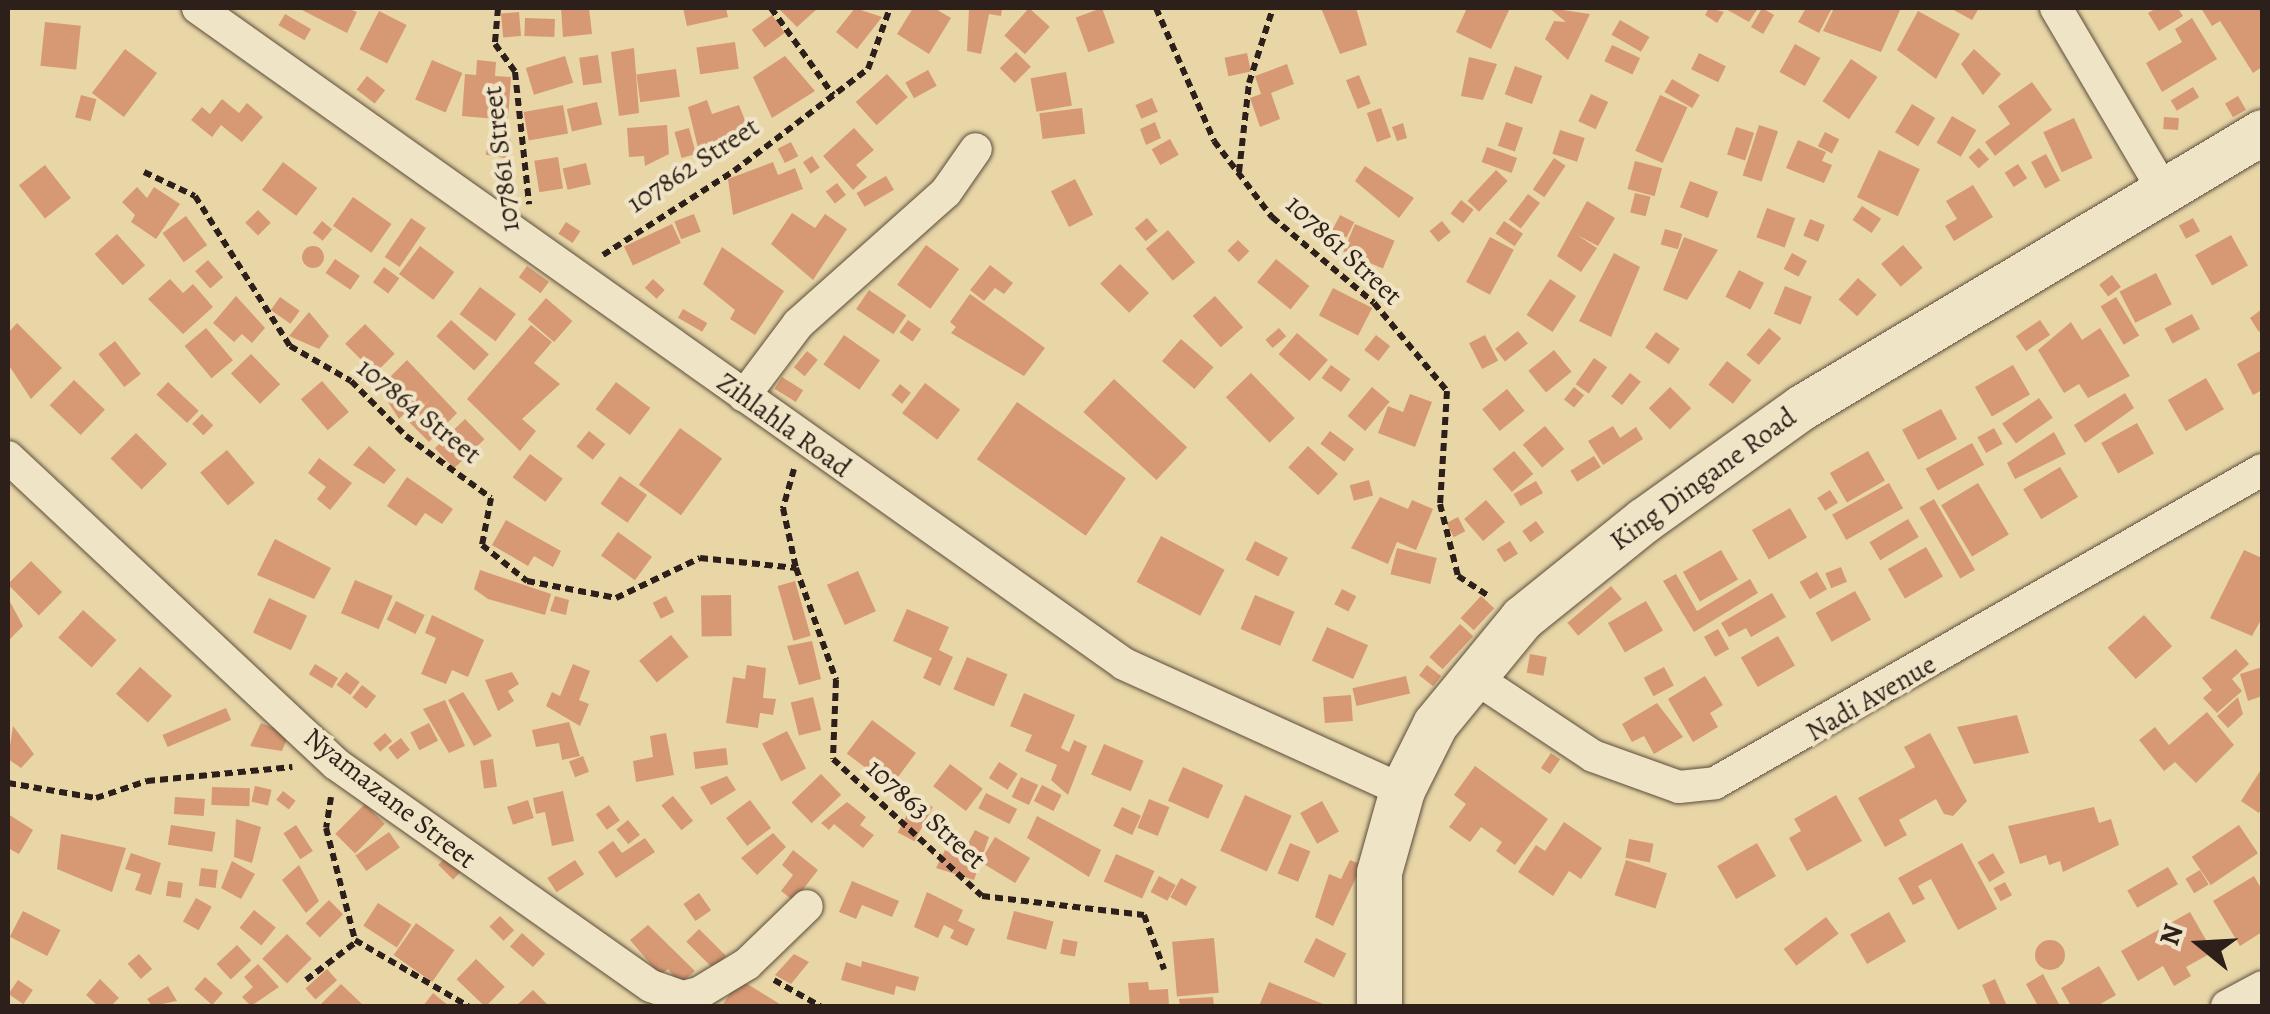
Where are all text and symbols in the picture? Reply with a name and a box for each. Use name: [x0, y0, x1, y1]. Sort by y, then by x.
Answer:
street label: 107861 Street: [475, 84, 527, 234]
street label: 107862 Street: [621, 110, 765, 220]
street label: 107861 Street: [1279, 188, 1409, 312]
street label: 107864 Street: [350, 351, 488, 471]
street label: Zihlahla Road: [710, 365, 858, 485]
street label: King Dingane Road: [1603, 400, 1803, 558]
street label: Nadi Avenue: [1800, 647, 1942, 749]
street label: Nyamazane Street: [297, 720, 483, 876]
street label: 107863 Street: [859, 752, 993, 876]
north arrow: [2150, 894, 2250, 994]
text: N: [2150, 919, 2193, 950]

